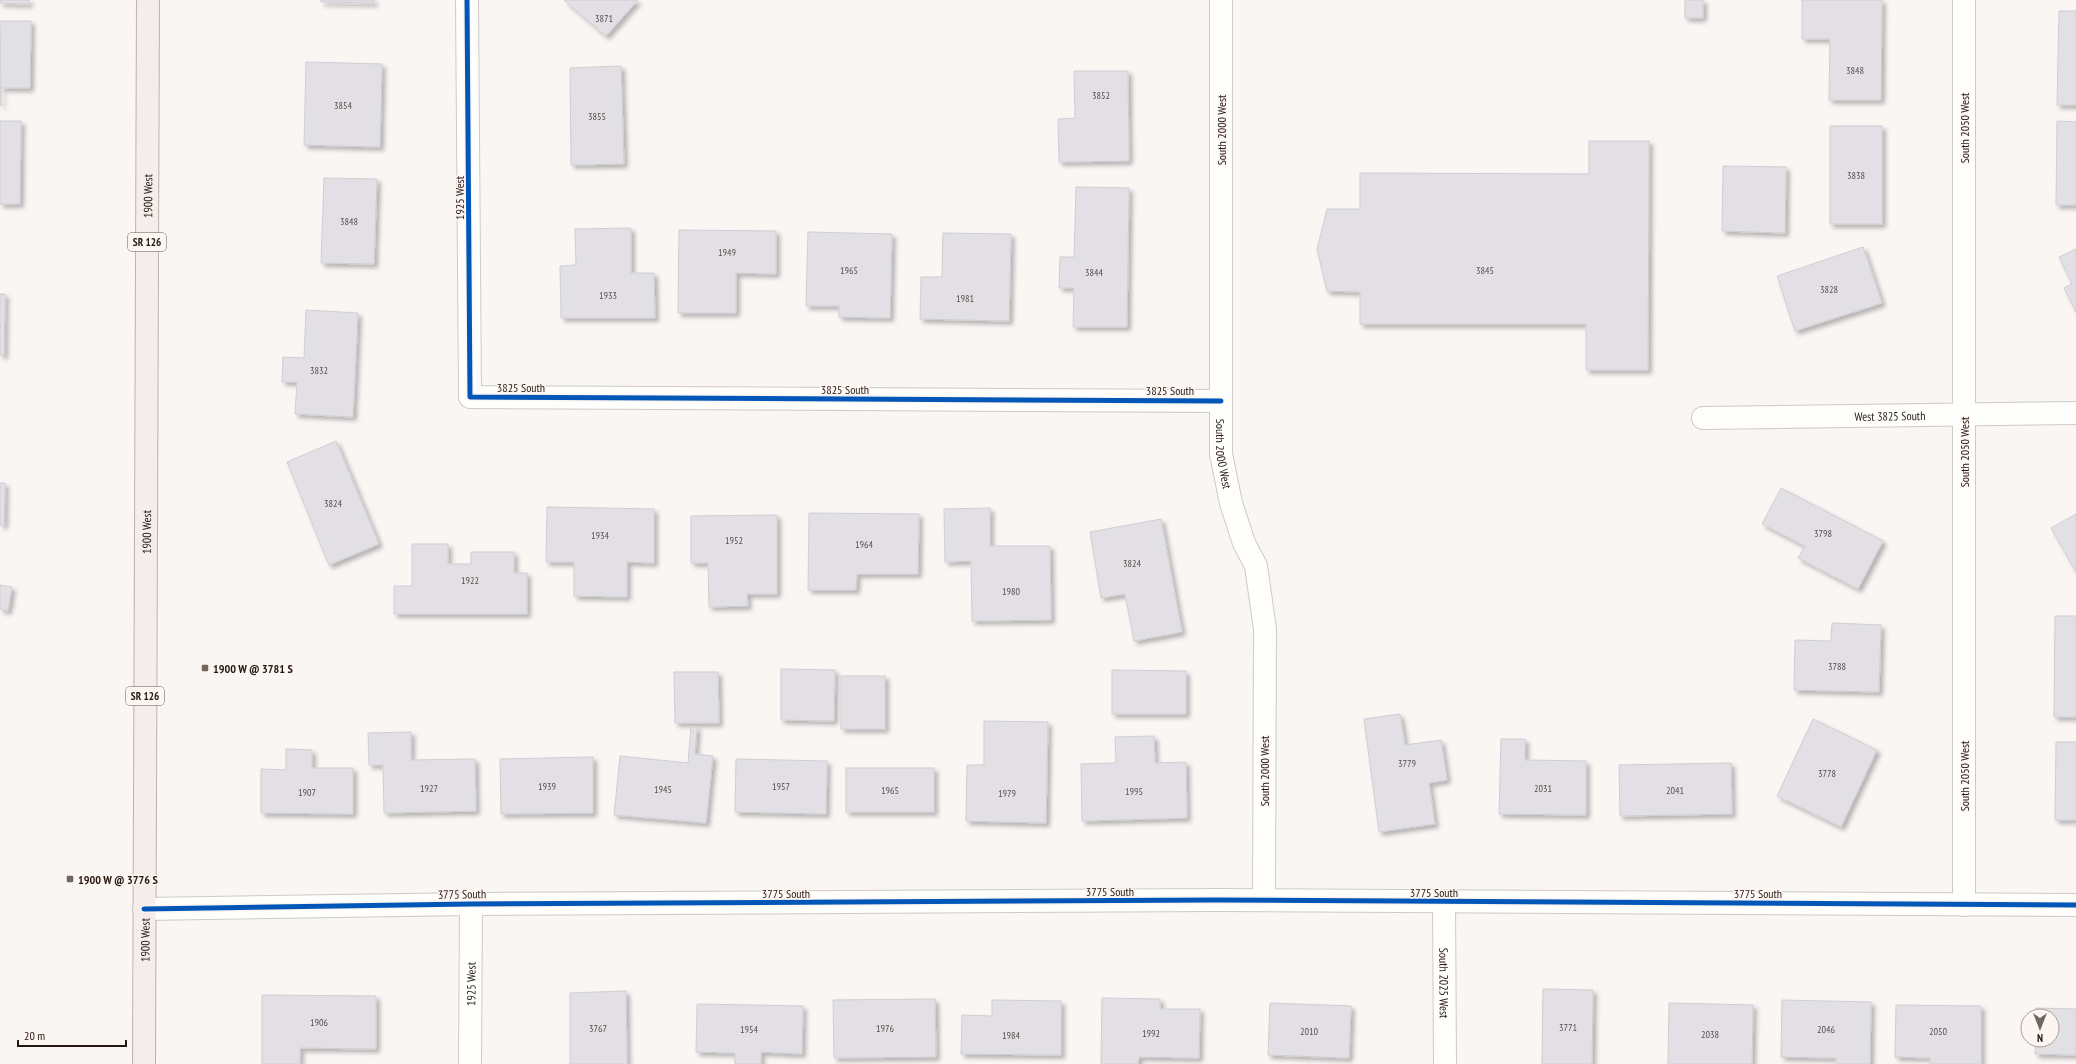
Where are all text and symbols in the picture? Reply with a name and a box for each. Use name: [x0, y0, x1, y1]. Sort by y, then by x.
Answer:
house number: 3871: [595, 12, 613, 25]
house number: 3848: [1846, 64, 1864, 77]
house number: 3852: [1092, 89, 1110, 102]
street label: South 2050 West: [1957, 92, 1972, 163]
street label: South 2000 West: [1214, 94, 1229, 165]
house number: 3854: [334, 99, 353, 112]
house number: 3855: [588, 110, 606, 123]
house number: 3838: [1847, 169, 1865, 182]
street label: 1900 West: [140, 173, 155, 218]
street label: 1925 West: [452, 175, 467, 220]
house number: 3848: [340, 215, 358, 228]
road number: SR 126: [128, 233, 166, 251]
house number: 1949: [718, 246, 736, 259]
house number: 1965: [840, 264, 858, 277]
house number: 3845: [1476, 264, 1494, 277]
house number: 3844: [1085, 266, 1104, 279]
house number: 3828: [1820, 283, 1838, 296]
house number: 1933: [599, 289, 617, 302]
house number: 1981: [956, 292, 974, 305]
house number: 3832: [310, 364, 328, 377]
street label: 3825 South: [497, 380, 545, 395]
street label: 3825 South: [821, 382, 869, 397]
street label: 3825 South: [1146, 383, 1194, 398]
street label: West 3825 South: [1854, 408, 1926, 423]
street label: South 2050 West: [1957, 416, 1972, 487]
street label: South 2000 West: [1214, 419, 1236, 491]
house number: 3824: [324, 497, 343, 510]
street label: 1900 West: [138, 509, 154, 554]
house number: 3798: [1814, 527, 1832, 540]
house number: 1934: [591, 529, 610, 542]
house number: 1952: [725, 534, 743, 547]
house number: 1964: [855, 538, 874, 551]
house number: 3824: [1123, 557, 1142, 570]
house number: 1922: [461, 574, 479, 587]
house number: 1980: [1002, 585, 1021, 598]
house number: 3788: [1828, 660, 1846, 673]
place label: 1900 W @ 3781 S: [213, 661, 293, 676]
marker: 1900 W @ 3781 S: [200, 663, 210, 673]
road number: SR 126: [126, 687, 164, 705]
street label: South 2000 West: [1257, 735, 1272, 806]
street label: South 2050 West: [1957, 740, 1972, 811]
house number: 3779: [1398, 757, 1416, 770]
house number: 3778: [1818, 767, 1836, 780]
house number: 1939: [538, 780, 556, 793]
house number: 1957: [772, 780, 790, 793]
house number: 1927: [420, 782, 438, 795]
house number: 2031: [1534, 782, 1552, 795]
house number: 1945: [654, 783, 672, 796]
house number: 1965: [881, 784, 899, 797]
house number: 2041: [1666, 784, 1684, 797]
house number: 1995: [1125, 785, 1143, 798]
house number: 1907: [298, 786, 316, 799]
house number: 1979: [998, 787, 1016, 800]
place label: 1900 W @ 3776 S: [78, 872, 158, 887]
marker: 1900 W @ 3776 S: [65, 874, 75, 884]
street label: 3775 South: [1086, 884, 1134, 899]
street label: 3775 South: [1410, 885, 1458, 900]
street label: 3775 South: [438, 886, 486, 902]
street label: 3775 South: [762, 886, 810, 901]
street label: 3775 South: [1734, 886, 1782, 901]
street label: 1900 West: [137, 917, 152, 962]
street label: South 2025 West: [1437, 948, 1452, 1019]
street label: 1925 West: [463, 961, 478, 1006]
north arrow: [2020, 1008, 2060, 1048]
house number: 1906: [310, 1016, 329, 1029]
house number: 3771: [1559, 1021, 1577, 1034]
scale bar: [18, 1022, 126, 1048]
house number: 3767: [589, 1022, 607, 1035]
house number: 1976: [876, 1022, 895, 1035]
house number: 1954: [740, 1023, 759, 1036]
house number: 2046: [1817, 1023, 1836, 1036]
house number: 2010: [1300, 1025, 1319, 1038]
house number: 2050: [1929, 1025, 1948, 1038]
house number: 1992: [1142, 1027, 1160, 1040]
text: 20 m: [24, 1028, 45, 1043]
house number: 2038: [1701, 1028, 1719, 1041]
house number: 1984: [1002, 1029, 1021, 1042]
text: N: [2037, 1031, 2043, 1045]

